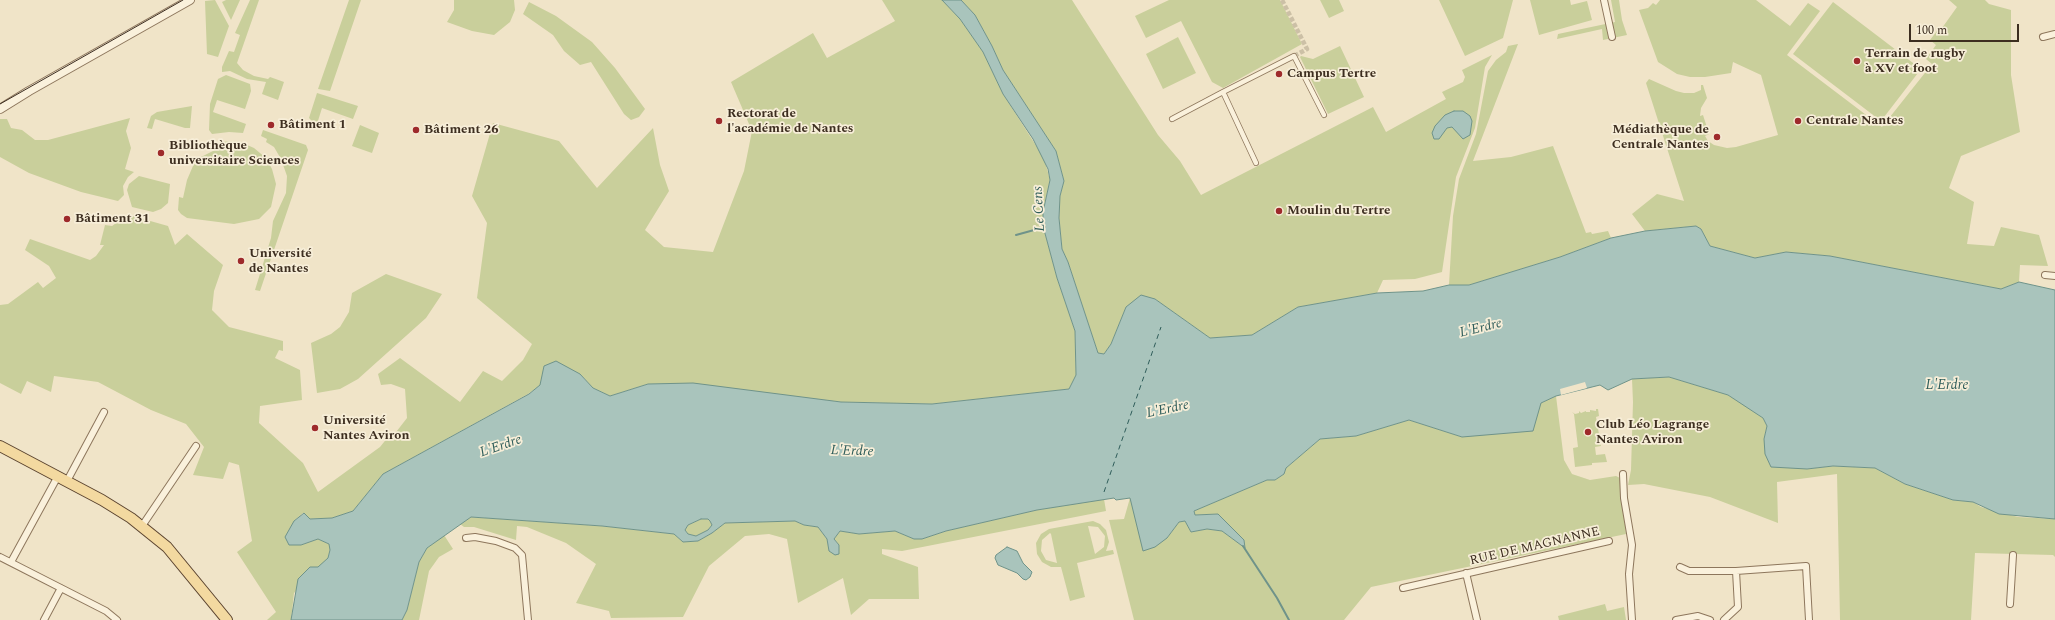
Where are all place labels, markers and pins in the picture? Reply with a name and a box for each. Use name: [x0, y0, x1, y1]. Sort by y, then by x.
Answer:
place label: Terrain de rugby à XV et foot: [1865, 46, 1965, 77]
marker: Terrain de rugby à XV et foot: [1852, 56, 1862, 66]
place label: Campus Tertre: [1287, 66, 1376, 82]
marker: Campus Tertre: [1274, 69, 1284, 79]
place label: Rectorat de l'académie de Nantes: [727, 106, 854, 137]
place label: Centrale Nantes: [1806, 113, 1903, 129]
marker: Rectorat de l'académie de Nantes: [714, 116, 724, 126]
marker: Centrale Nantes: [1793, 116, 1803, 126]
place label: Bâtiment 1: [279, 117, 346, 133]
marker: Bâtiment 1: [266, 120, 276, 130]
place label: Bâtiment 26: [424, 122, 498, 138]
place label: Médiathèque de Centrale Nantes: [1612, 122, 1709, 153]
marker: Bâtiment 26: [411, 125, 421, 135]
marker: Médiathèque de Centrale Nantes: [1712, 132, 1722, 142]
place label: Bibliothèque universitaire Sciences: [169, 138, 300, 169]
marker: Bibliothèque universitaire Sciences: [156, 148, 166, 158]
place label: Moulin du Tertre: [1287, 203, 1390, 219]
marker: Moulin du Tertre: [1274, 206, 1284, 216]
place label: Bâtiment 31: [75, 211, 149, 227]
marker: Bâtiment 31: [62, 214, 72, 224]
place label: Université de Nantes: [249, 246, 312, 277]
marker: Université de Nantes: [236, 256, 246, 266]
place label: Université Nantes Aviron: [323, 413, 409, 444]
place label: Club Léo Lagrange Nantes Aviron: [1596, 417, 1709, 448]
marker: Université Nantes Aviron: [310, 423, 320, 433]
marker: Club Léo Lagrange Nantes Aviron: [1583, 427, 1593, 437]

